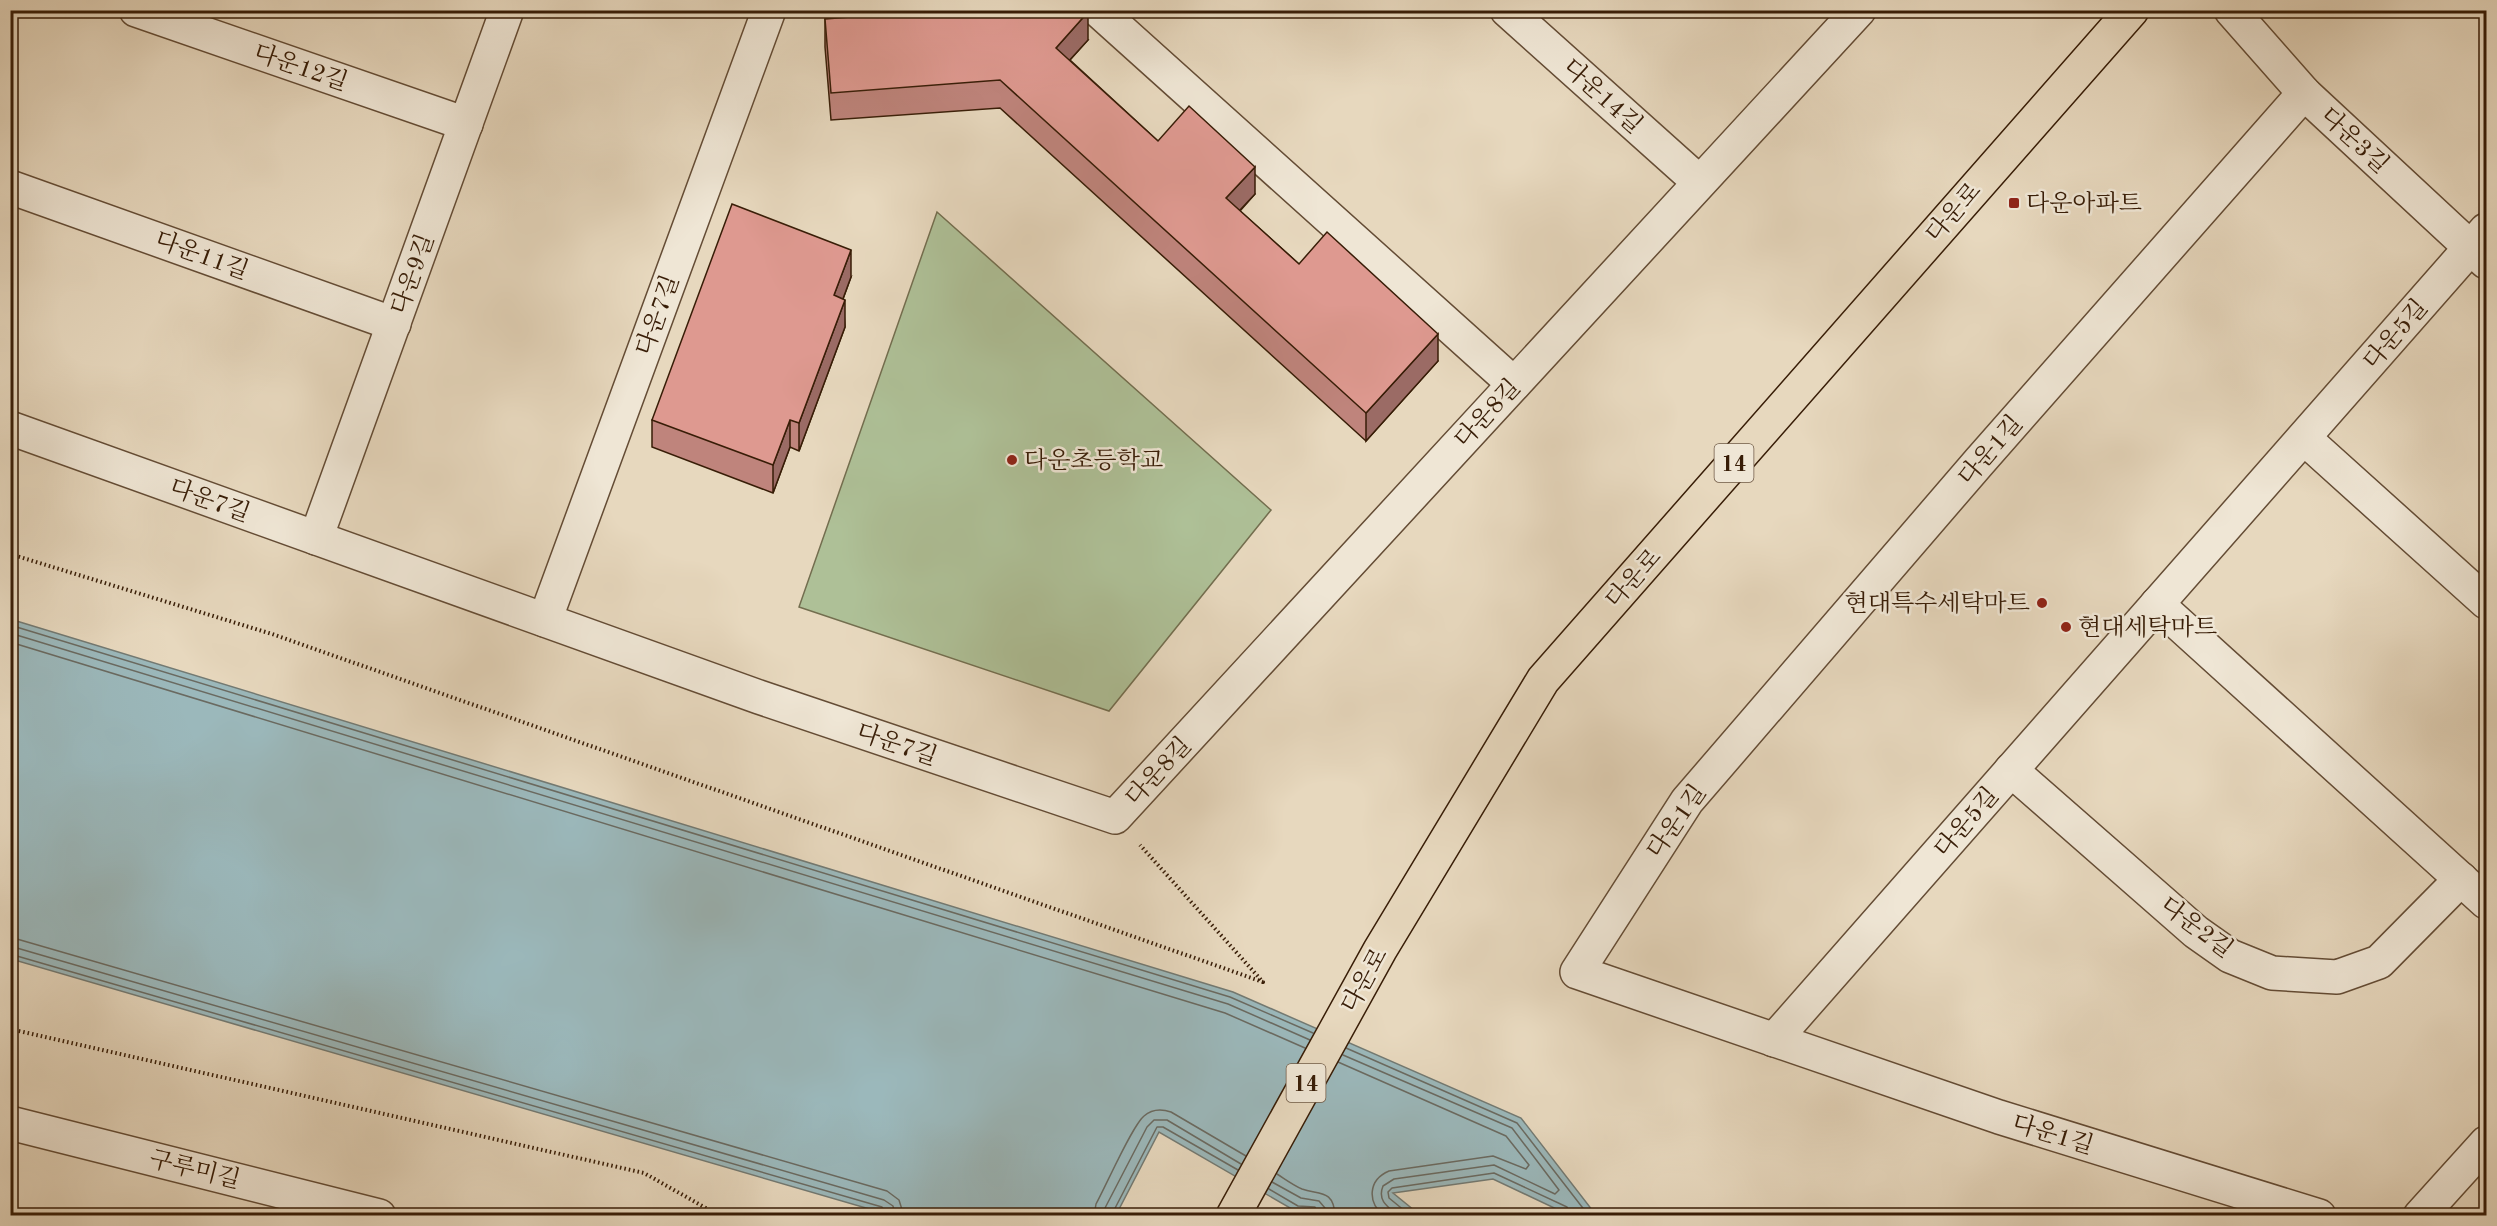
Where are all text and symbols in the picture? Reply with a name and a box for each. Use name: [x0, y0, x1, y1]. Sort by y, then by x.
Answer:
street label: 다운12길: [250, 40, 351, 96]
street label: 다운14길: [1557, 54, 1647, 139]
street label: 다운3길: [2315, 103, 2394, 179]
street label: 다운로: [1921, 178, 1986, 247]
place label: 다운아파트: [2026, 191, 2142, 217]
marker: 다운아파트: [2007, 196, 2021, 210]
street label: 다운11길: [151, 227, 252, 285]
street label: 다운9길: [386, 231, 439, 318]
street label: 다운7길: [631, 272, 684, 359]
street label: 다운5길: [2359, 295, 2433, 375]
street label: 다운8길: [1450, 374, 1526, 453]
street label: 다운1길: [1954, 411, 2028, 491]
road number: 14: [1714, 444, 1754, 482]
place label: 다운초등학교: [1024, 448, 1163, 474]
marker: 다운초등학교: [1005, 453, 1019, 467]
street label: 다운7길: [166, 474, 253, 527]
street label: 다운로: [1601, 544, 1667, 613]
place label: 현대특수세탁마트: [1845, 591, 2030, 617]
marker: 현대특수세탁마트: [2035, 596, 2049, 610]
place label: 현대세탁마트: [2078, 615, 2217, 641]
marker: 현대세탁마트: [2059, 620, 2073, 634]
street label: 다운7길: [853, 719, 940, 771]
street label: 다운8길: [1121, 732, 1197, 811]
street label: 다운1길: [1642, 780, 1711, 863]
street label: 다운5길: [1930, 783, 2004, 863]
street label: 다운2길: [2155, 892, 2238, 963]
street label: 다운로: [1337, 944, 1393, 1017]
road number: 14: [1286, 1064, 1326, 1102]
street label: 다운1길: [2009, 1110, 2096, 1160]
street label: 구루미길: [147, 1146, 243, 1194]

